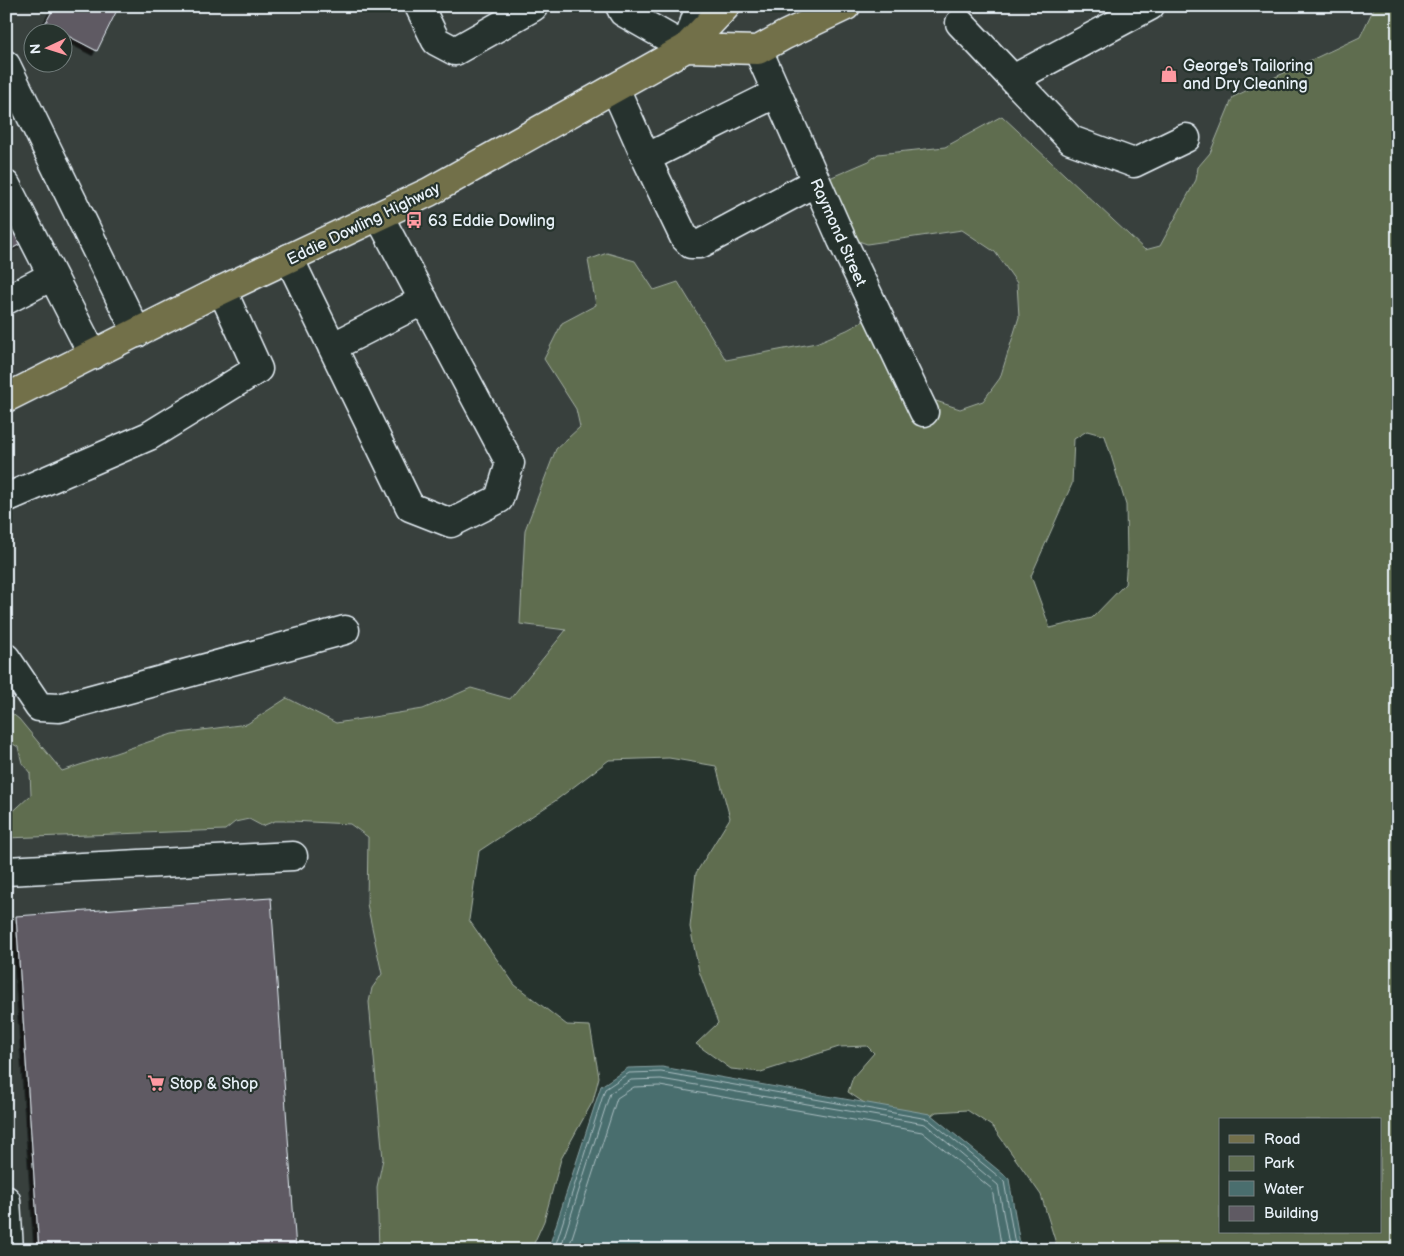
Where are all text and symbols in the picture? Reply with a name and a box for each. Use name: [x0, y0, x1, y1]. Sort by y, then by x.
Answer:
north arrow: [22, 22, 72, 72]
text: N: [27, 43, 44, 55]
place label: George's Tailoring and Dry Cleaning: [1183, 57, 1313, 94]
shop icon: George's Tailoring and Dry Cleaning: [1159, 64, 1179, 84]
street label: Raymond Street: [805, 176, 870, 290]
street label: Eddie Dowling Highway: [284, 179, 444, 270]
bus stop icon: 63 Eddie Dowling: [404, 210, 424, 230]
place label: 63 Eddie Dowling: [428, 212, 555, 231]
supermarket icon: Stop & Shop: [146, 1073, 166, 1093]
place label: Stop & Shop: [170, 1075, 258, 1094]
legend: [1219, 1118, 1382, 1234]
text: Road: [1264, 1130, 1300, 1149]
text: Park: [1264, 1154, 1295, 1173]
text: Water: [1264, 1180, 1304, 1199]
text: Building: [1264, 1204, 1319, 1223]

